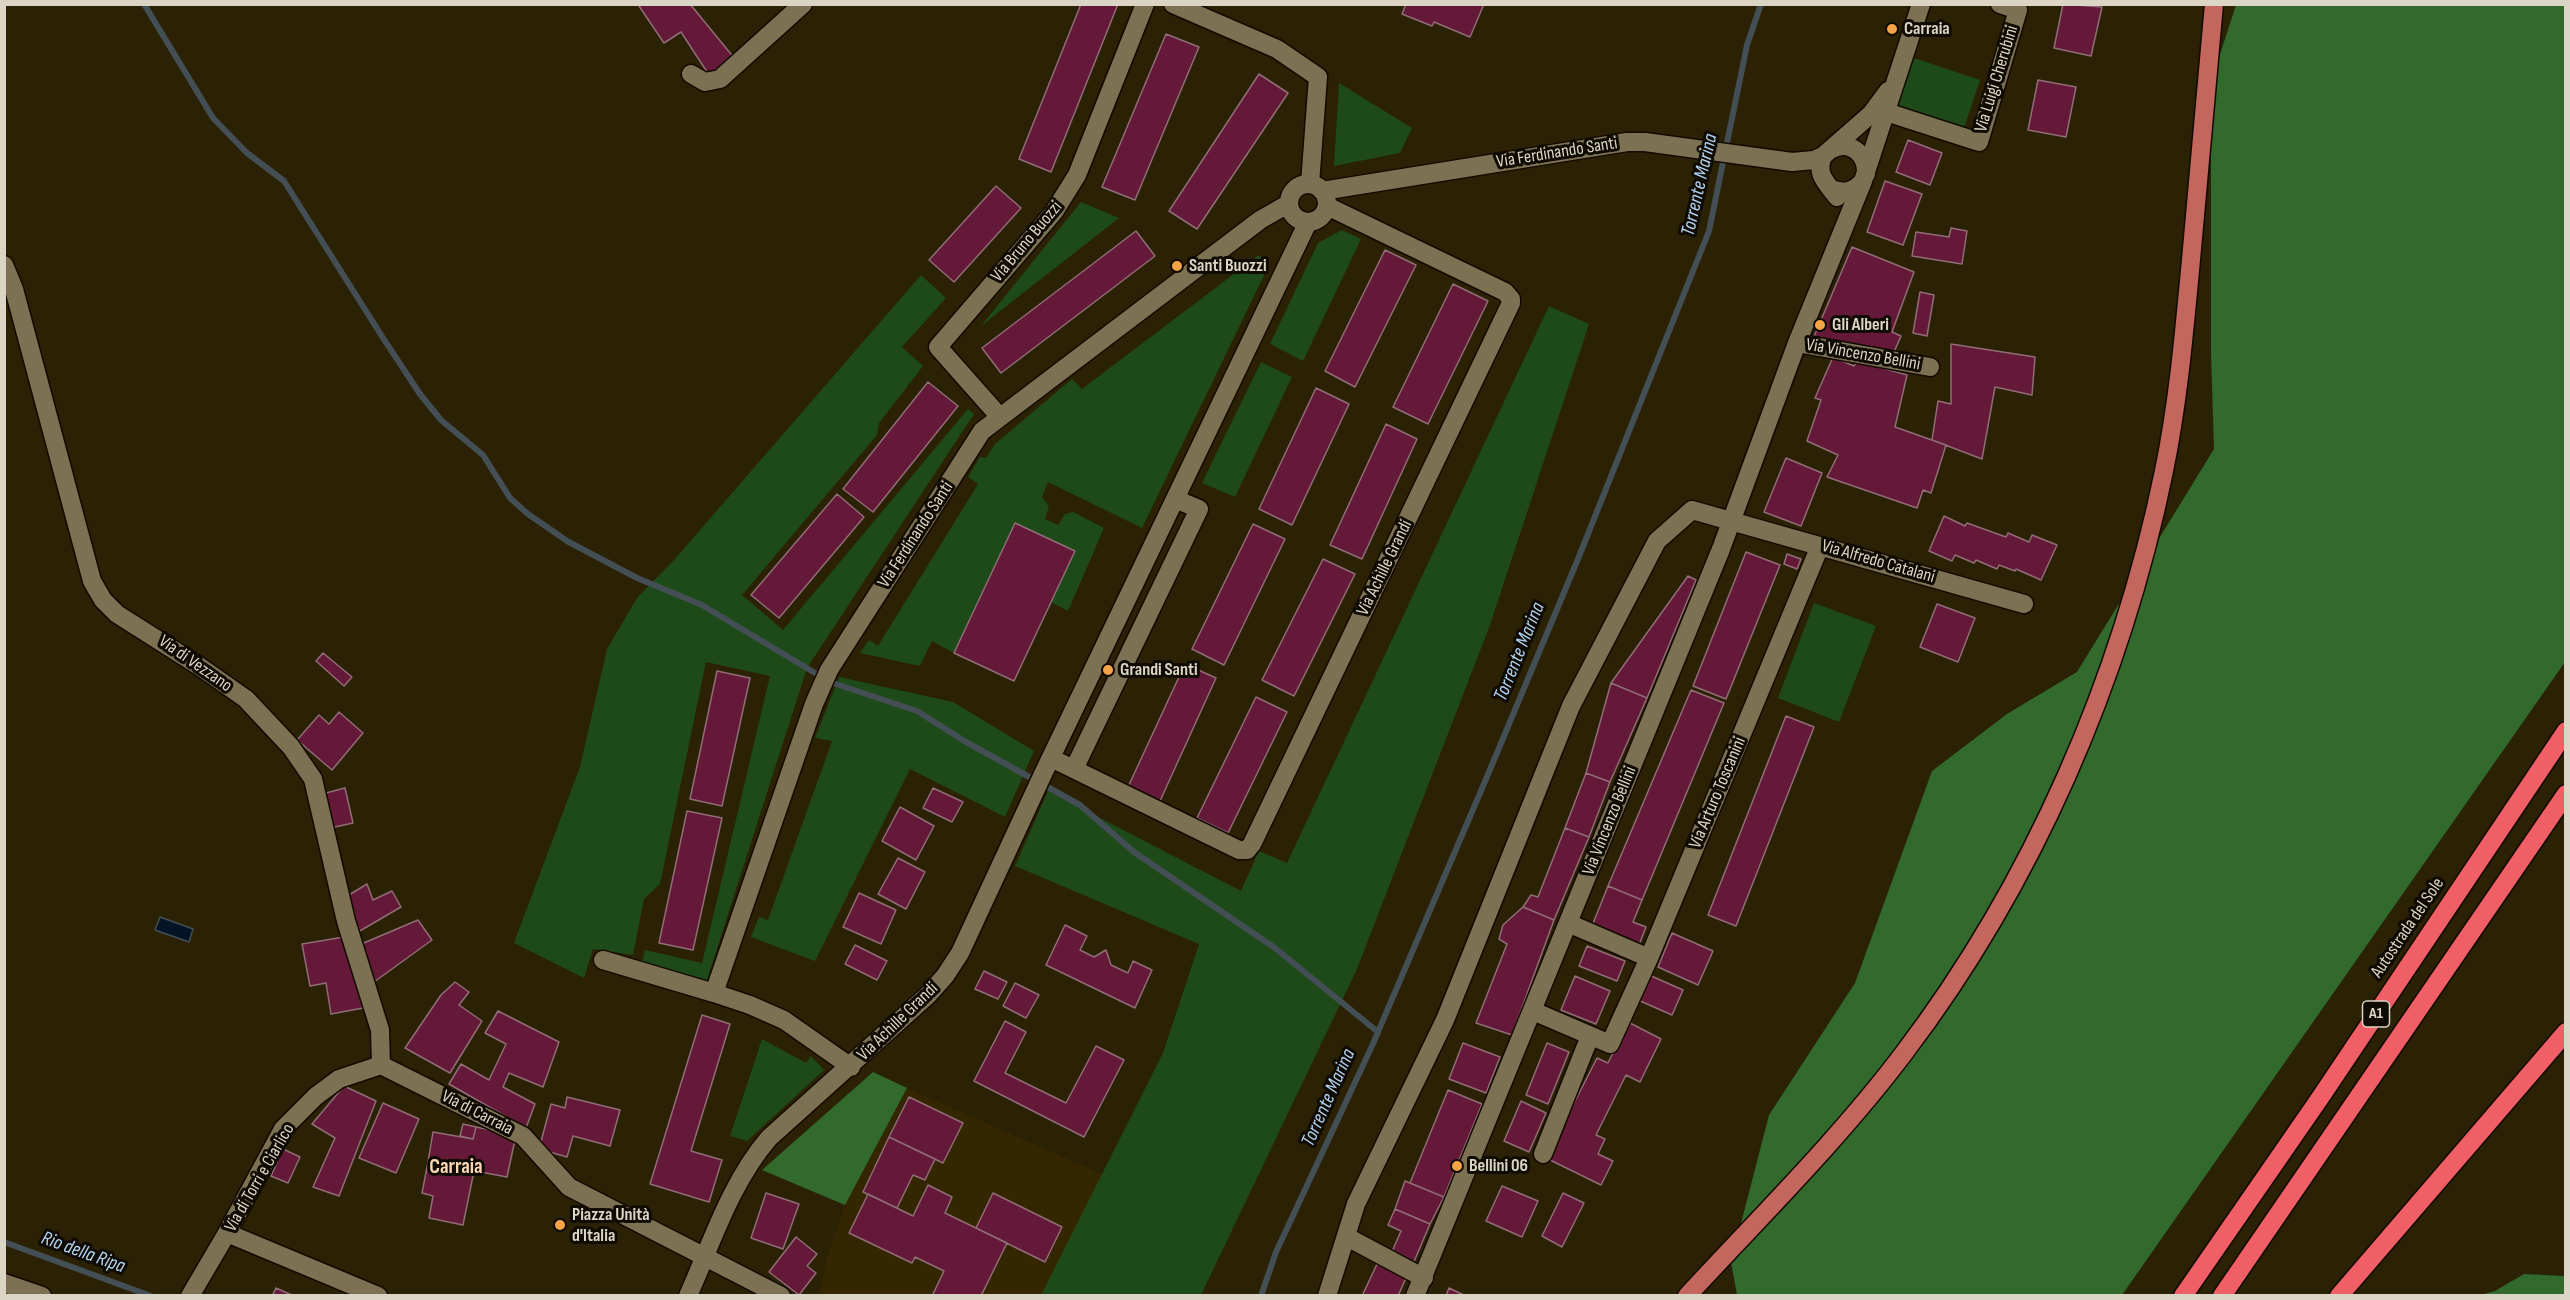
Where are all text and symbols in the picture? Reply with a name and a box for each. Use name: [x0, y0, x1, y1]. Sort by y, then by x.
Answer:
place label: Carraia: [1904, 18, 1950, 40]
marker: Carraia: [1885, 22, 1899, 36]
street label: Via Luigi Cherubini: [1971, 23, 2023, 135]
water label: Torrente Marina: [1677, 132, 1723, 238]
street label: Via Ferdinando Santi: [1495, 133, 1619, 173]
street label: Via Bruno Buozzi: [987, 197, 1067, 287]
place label: Santi Buozzi: [1189, 255, 1267, 277]
marker: Santi Buozzi: [1170, 259, 1184, 273]
place label: Gli Alberi: [1832, 314, 1889, 336]
marker: Gli Alberi: [1813, 318, 1827, 332]
street label: Via Vincenzo Bellini: [1804, 334, 1922, 376]
street label: Via Ferdinando Santi: [874, 478, 958, 592]
street label: Via Achille Grandi: [1353, 517, 1417, 619]
street label: Via Alfredo Catalani: [1819, 536, 1937, 588]
water label: Torrente Marina: [1489, 599, 1551, 705]
street label: Via di Vezzano: [154, 631, 236, 697]
place label: Grandi Santi: [1120, 659, 1198, 681]
marker: Grandi Santi: [1101, 663, 1115, 677]
street label: Via Arturo Toscanini: [1685, 734, 1751, 852]
street label: Via Vincenzo Bellini: [1578, 763, 1642, 879]
street label: Autostrada del Sole: [2367, 874, 2449, 982]
street label: Via Achille Grandi: [853, 978, 943, 1066]
road number: A1: [2362, 1001, 2390, 1027]
water label: Torrente Marina: [1297, 1046, 1361, 1150]
street label: Via di Carraia: [438, 1086, 516, 1140]
street label: Via di Torri e Ciarlico: [220, 1120, 300, 1236]
district label: Carraia: [429, 1155, 483, 1181]
place label: Bellini 06: [1469, 1155, 1528, 1177]
marker: Bellini 06: [1450, 1159, 1464, 1173]
place label: Piazza Unità d'Italia: [572, 1204, 650, 1246]
marker: Piazza Unità d'Italia: [553, 1218, 567, 1232]
water label: Rio della Ripa: [38, 1227, 128, 1279]

